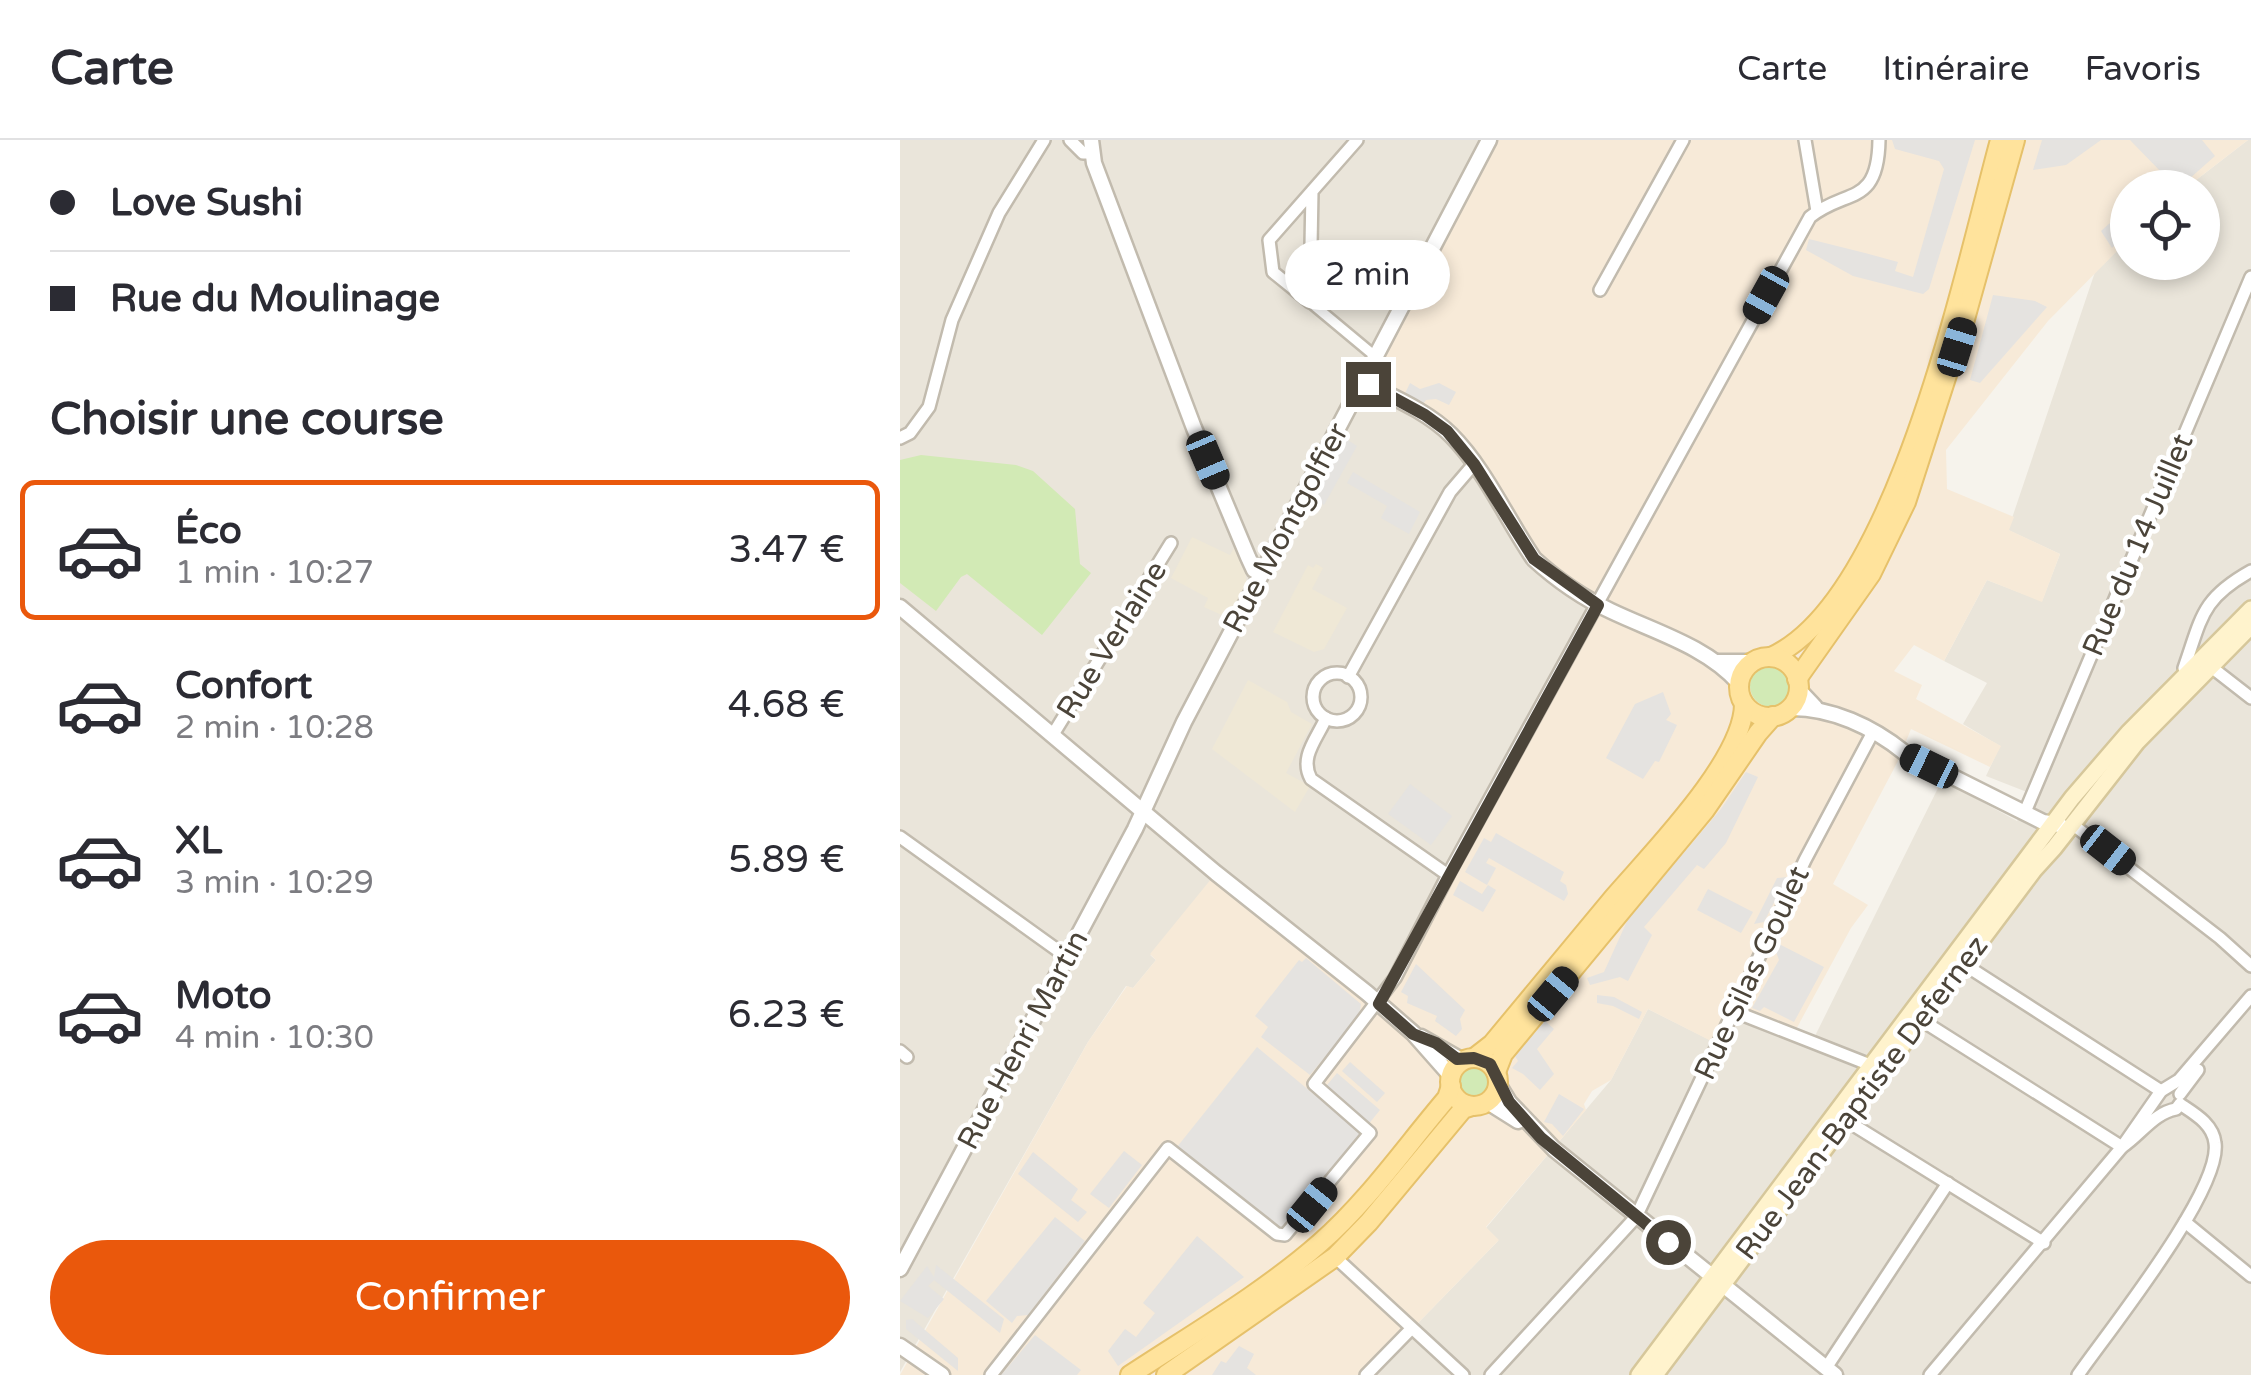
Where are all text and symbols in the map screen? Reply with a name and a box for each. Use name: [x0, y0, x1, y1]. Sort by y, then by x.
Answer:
text: Carte: [50, 40, 174, 98]
text: Carte: [1737, 48, 1827, 90]
text: Itinéraire: [1882, 48, 2030, 90]
text: Favoris: [2085, 48, 2201, 90]
map controls: [2110, 170, 2220, 280]
button: locate: [2110, 170, 2220, 280]
text: Love Sushi: [110, 180, 303, 226]
callout: 2 min: [1286, 239, 1450, 309]
text: 2 min: [1325, 256, 1410, 294]
car: [1738, 261, 1794, 329]
text: Rue du Moulinage: [110, 276, 440, 322]
car: [1934, 314, 1980, 380]
route end: [1346, 362, 1391, 407]
text: Choisir une course: [50, 393, 444, 447]
street label: Rue Montgolfier: [1215, 416, 1357, 639]
car: [1182, 427, 1234, 493]
street label: Rue du 14 Juillet: [2074, 428, 2202, 662]
icon: car: [55, 505, 145, 595]
text: Éco: [175, 508, 242, 554]
text: 3.47 €: [728, 527, 845, 573]
text: 1 min · 10:27: [175, 554, 374, 592]
street label: Rue Verlaine: [1049, 554, 1175, 726]
icon: car: [55, 660, 145, 750]
text: Confort: [175, 663, 312, 709]
text: 4.68 €: [728, 682, 845, 728]
text: 2 min · 10:28: [175, 709, 374, 747]
car: [1895, 739, 1963, 793]
icon: car: [55, 815, 145, 905]
text: XL: [175, 818, 222, 864]
car: [2075, 820, 2141, 880]
text: 5.89 €: [728, 837, 845, 883]
street label: Rue Silas Goulet: [1686, 860, 1818, 1086]
text: 3 min · 10:29: [175, 864, 374, 902]
street label: Rue Henri Martin: [950, 924, 1096, 1156]
street label: Rue Jean-Baptiste Defernez: [1728, 928, 1996, 1268]
car: [1522, 961, 1584, 1027]
icon: car: [55, 970, 145, 1060]
text: Moto: [175, 973, 271, 1019]
text: 6.23 €: [728, 992, 845, 1038]
text: 4 min · 10:30: [175, 1019, 374, 1057]
car: [1281, 1172, 1343, 1238]
route start: [1646, 1220, 1691, 1265]
button: Confirmer: [50, 1240, 850, 1355]

